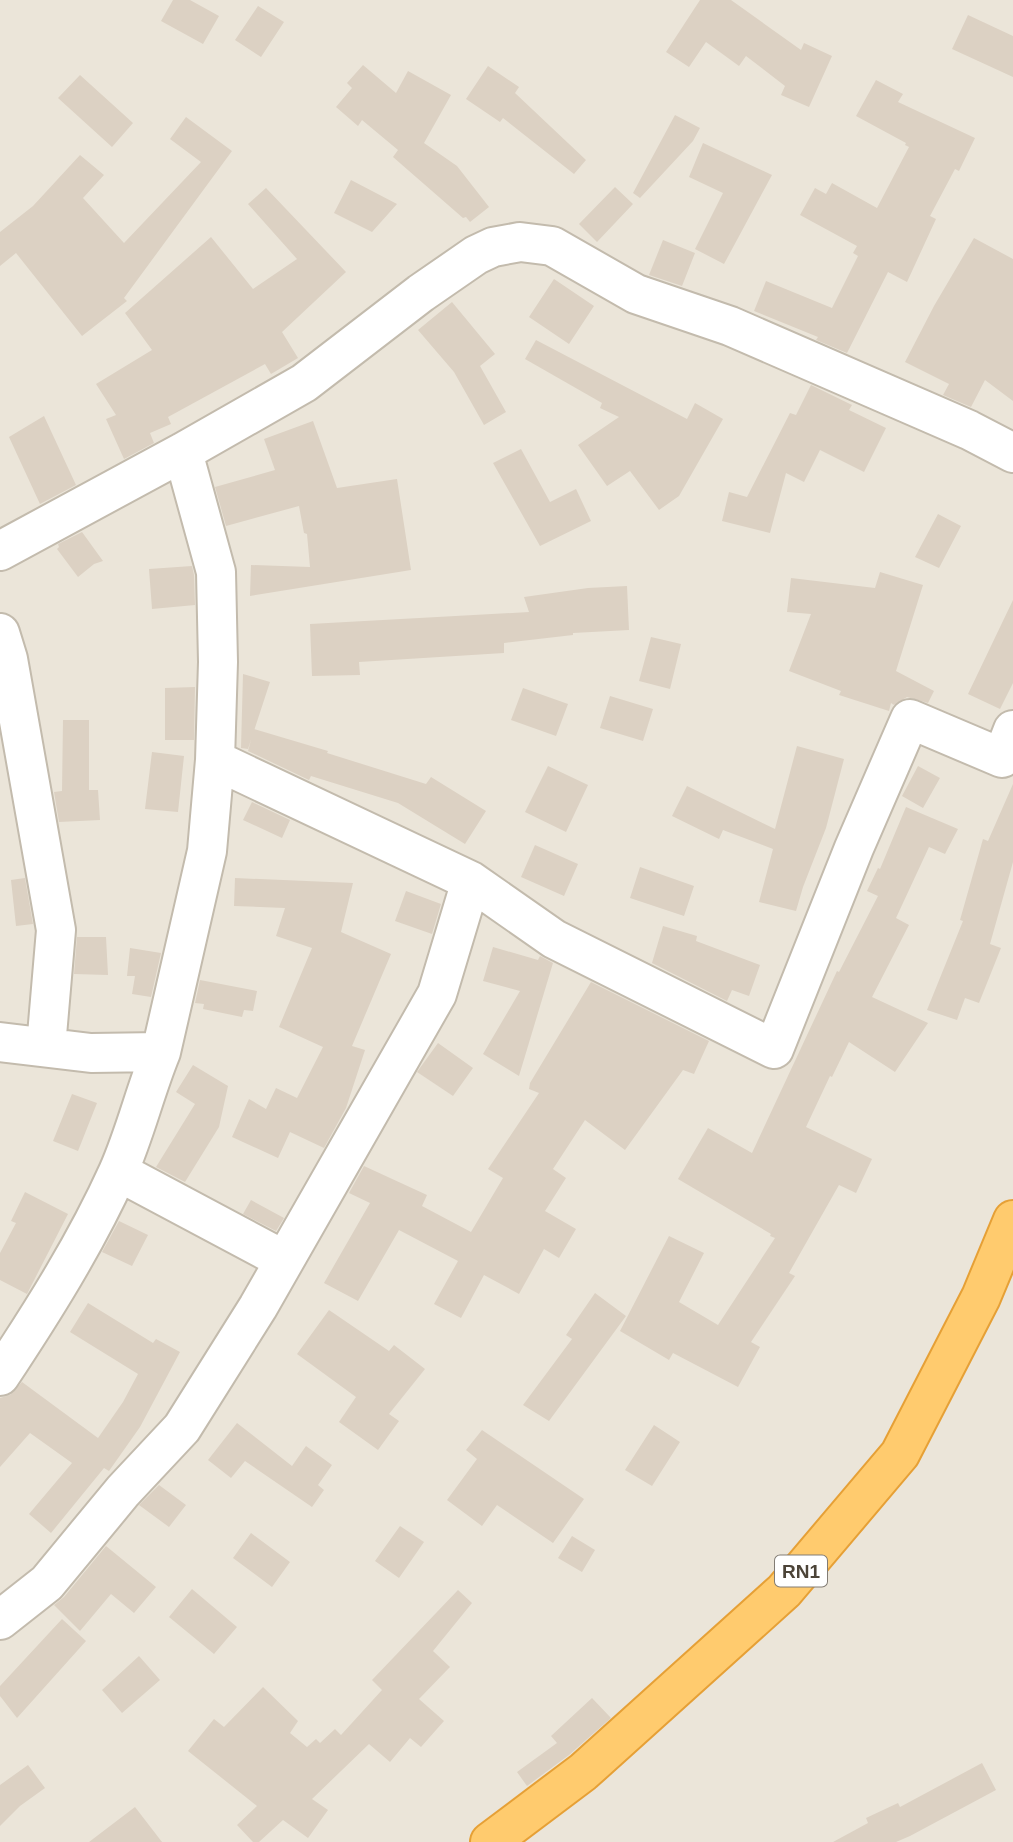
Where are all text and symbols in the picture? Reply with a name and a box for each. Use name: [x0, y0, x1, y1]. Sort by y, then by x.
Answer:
road number: RN1: [775, 1555, 827, 1586]

